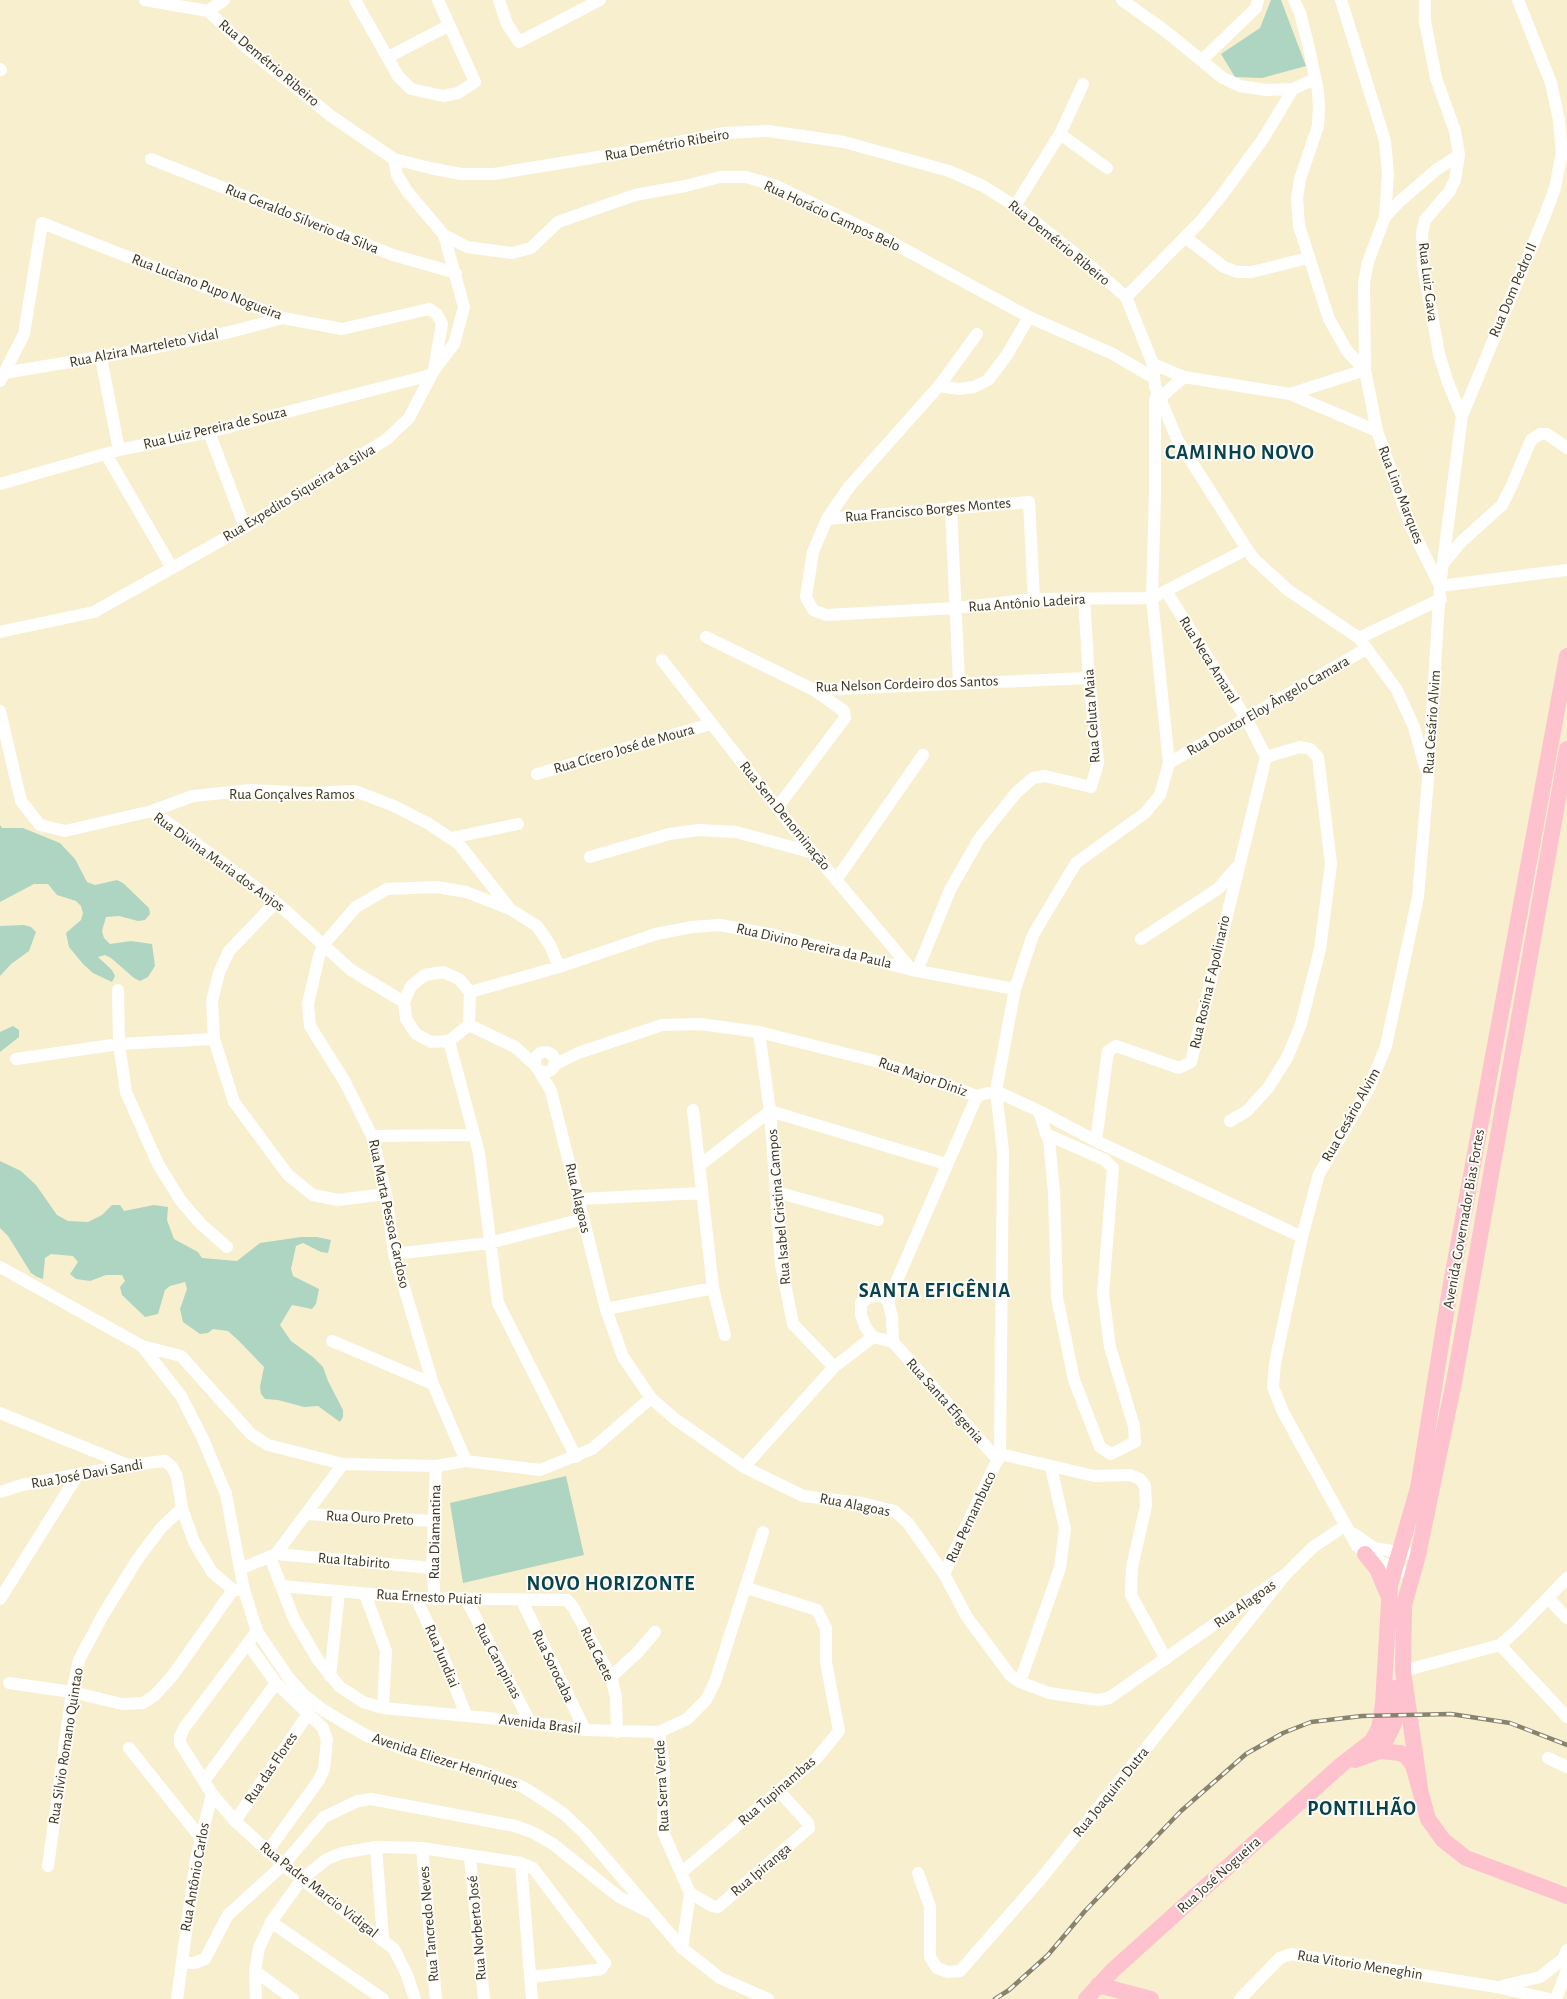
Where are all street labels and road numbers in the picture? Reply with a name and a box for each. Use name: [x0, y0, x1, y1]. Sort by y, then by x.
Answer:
street label: Rua Demétrio Ribeiro: [215, 16, 323, 110]
street label: Rua Demétrio Ribeiro: [603, 125, 731, 165]
street label: Rua Horácio Campos Belo: [761, 176, 903, 256]
street label: Rua Geraldo Silverio da Silva: [223, 180, 381, 258]
street label: Rua Demétrio Ribeiro: [1004, 196, 1114, 290]
street label: Rua Dom Pedro II: [1485, 240, 1541, 340]
street label: Rua Luiz Gava: [1414, 241, 1442, 323]
street label: Rua Luciano Pupo Nogueira: [129, 250, 285, 324]
street label: Rua Alzira Marteleto Vidal: [68, 325, 220, 371]
street label: Rua Luiz Pereira de Souza: [141, 403, 289, 453]
street label: Rua Expedito Siqueira da Silva: [220, 440, 378, 546]
street label: Rua Lino Marques: [1374, 443, 1428, 547]
street label: Rua Francisco Borges Montes: [844, 494, 1012, 526]
street label: Rua Antônio Ladeira: [968, 590, 1086, 616]
street label: Rua Neca Amaral: [1175, 613, 1243, 707]
street label: Rua Doutor Eloy Ângelo Camara: [1183, 652, 1353, 760]
street label: Rua Celuta Maia: [1080, 668, 1104, 764]
street label: Rua Cesário Alvim: [1419, 669, 1445, 775]
street label: Rua Nelson Cordeiro dos Santos: [815, 672, 999, 696]
street label: Rua Cícero José de Moura: [551, 720, 697, 778]
street label: Rua Sem Denominação: [736, 758, 834, 874]
street label: Rua Gonçalves Ramos: [229, 785, 355, 803]
street label: Rua Divina Maria dos Anjos: [150, 808, 288, 916]
street label: Rua Rosina F Apolinario: [1186, 913, 1234, 1051]
street label: Rua Divino Pereira da Paula: [734, 919, 894, 973]
street label: Rua Major Diniz: [876, 1053, 970, 1101]
street label: Rua Cesário Alvim: [1318, 1065, 1384, 1165]
street label: Rua Isabel Cristina Campos: [763, 1128, 795, 1286]
street label: Avenida Governador Bias Fortes: [1439, 1128, 1489, 1310]
street label: Rua Marta Pessoa Cardoso: [364, 1138, 414, 1290]
street label: Rua Alagoas: [561, 1161, 595, 1235]
street label: Rua Santa Efigenia: [902, 1355, 988, 1447]
street label: Rua José Davi Sandi: [30, 1455, 144, 1493]
street label: Rua Pernambuco: [942, 1468, 1000, 1566]
street label: Rua Diamantina: [425, 1484, 445, 1580]
street label: Rua Alagoas: [818, 1489, 892, 1521]
street label: Rua Ouro Preto: [326, 1507, 414, 1529]
street label: Rua Itabirito: [317, 1549, 391, 1573]
street label: Rua Alagoas: [1211, 1576, 1279, 1632]
street label: Rua Ernesto Puiati: [376, 1585, 482, 1609]
street label: Rua Campinas: [471, 1620, 525, 1702]
street label: Rua Jundiai: [421, 1622, 463, 1690]
street label: Rua Caete: [576, 1624, 618, 1684]
street label: Rua Sorocaba: [528, 1627, 578, 1705]
street label: Rua Silvio Romano Quintao: [45, 1666, 87, 1826]
street label: Avenida Brasil: [498, 1710, 582, 1738]
street label: Rua das Flores: [240, 1729, 302, 1807]
street label: Avenida Eliezer Henriques: [370, 1729, 520, 1793]
street label: Rua Serra Verde: [651, 1740, 673, 1832]
street label: Rua Joaquim Dutra: [1069, 1743, 1153, 1841]
street label: Rua Tupinambas: [735, 1752, 819, 1830]
street label: Rua Antônio Carlos: [177, 1821, 213, 1933]
street label: Rua José Nogueira: [1174, 1833, 1264, 1917]
street label: Rua Padre Marcio Vidigal: [256, 1838, 382, 1942]
street label: Rua Ipiranga: [727, 1839, 795, 1901]
street label: Rua Tancredo Neves: [415, 1865, 443, 1983]
street label: Rua Norberto José: [463, 1875, 491, 1981]
street label: Rua Vitorio Meneghin: [1296, 1946, 1424, 1984]

